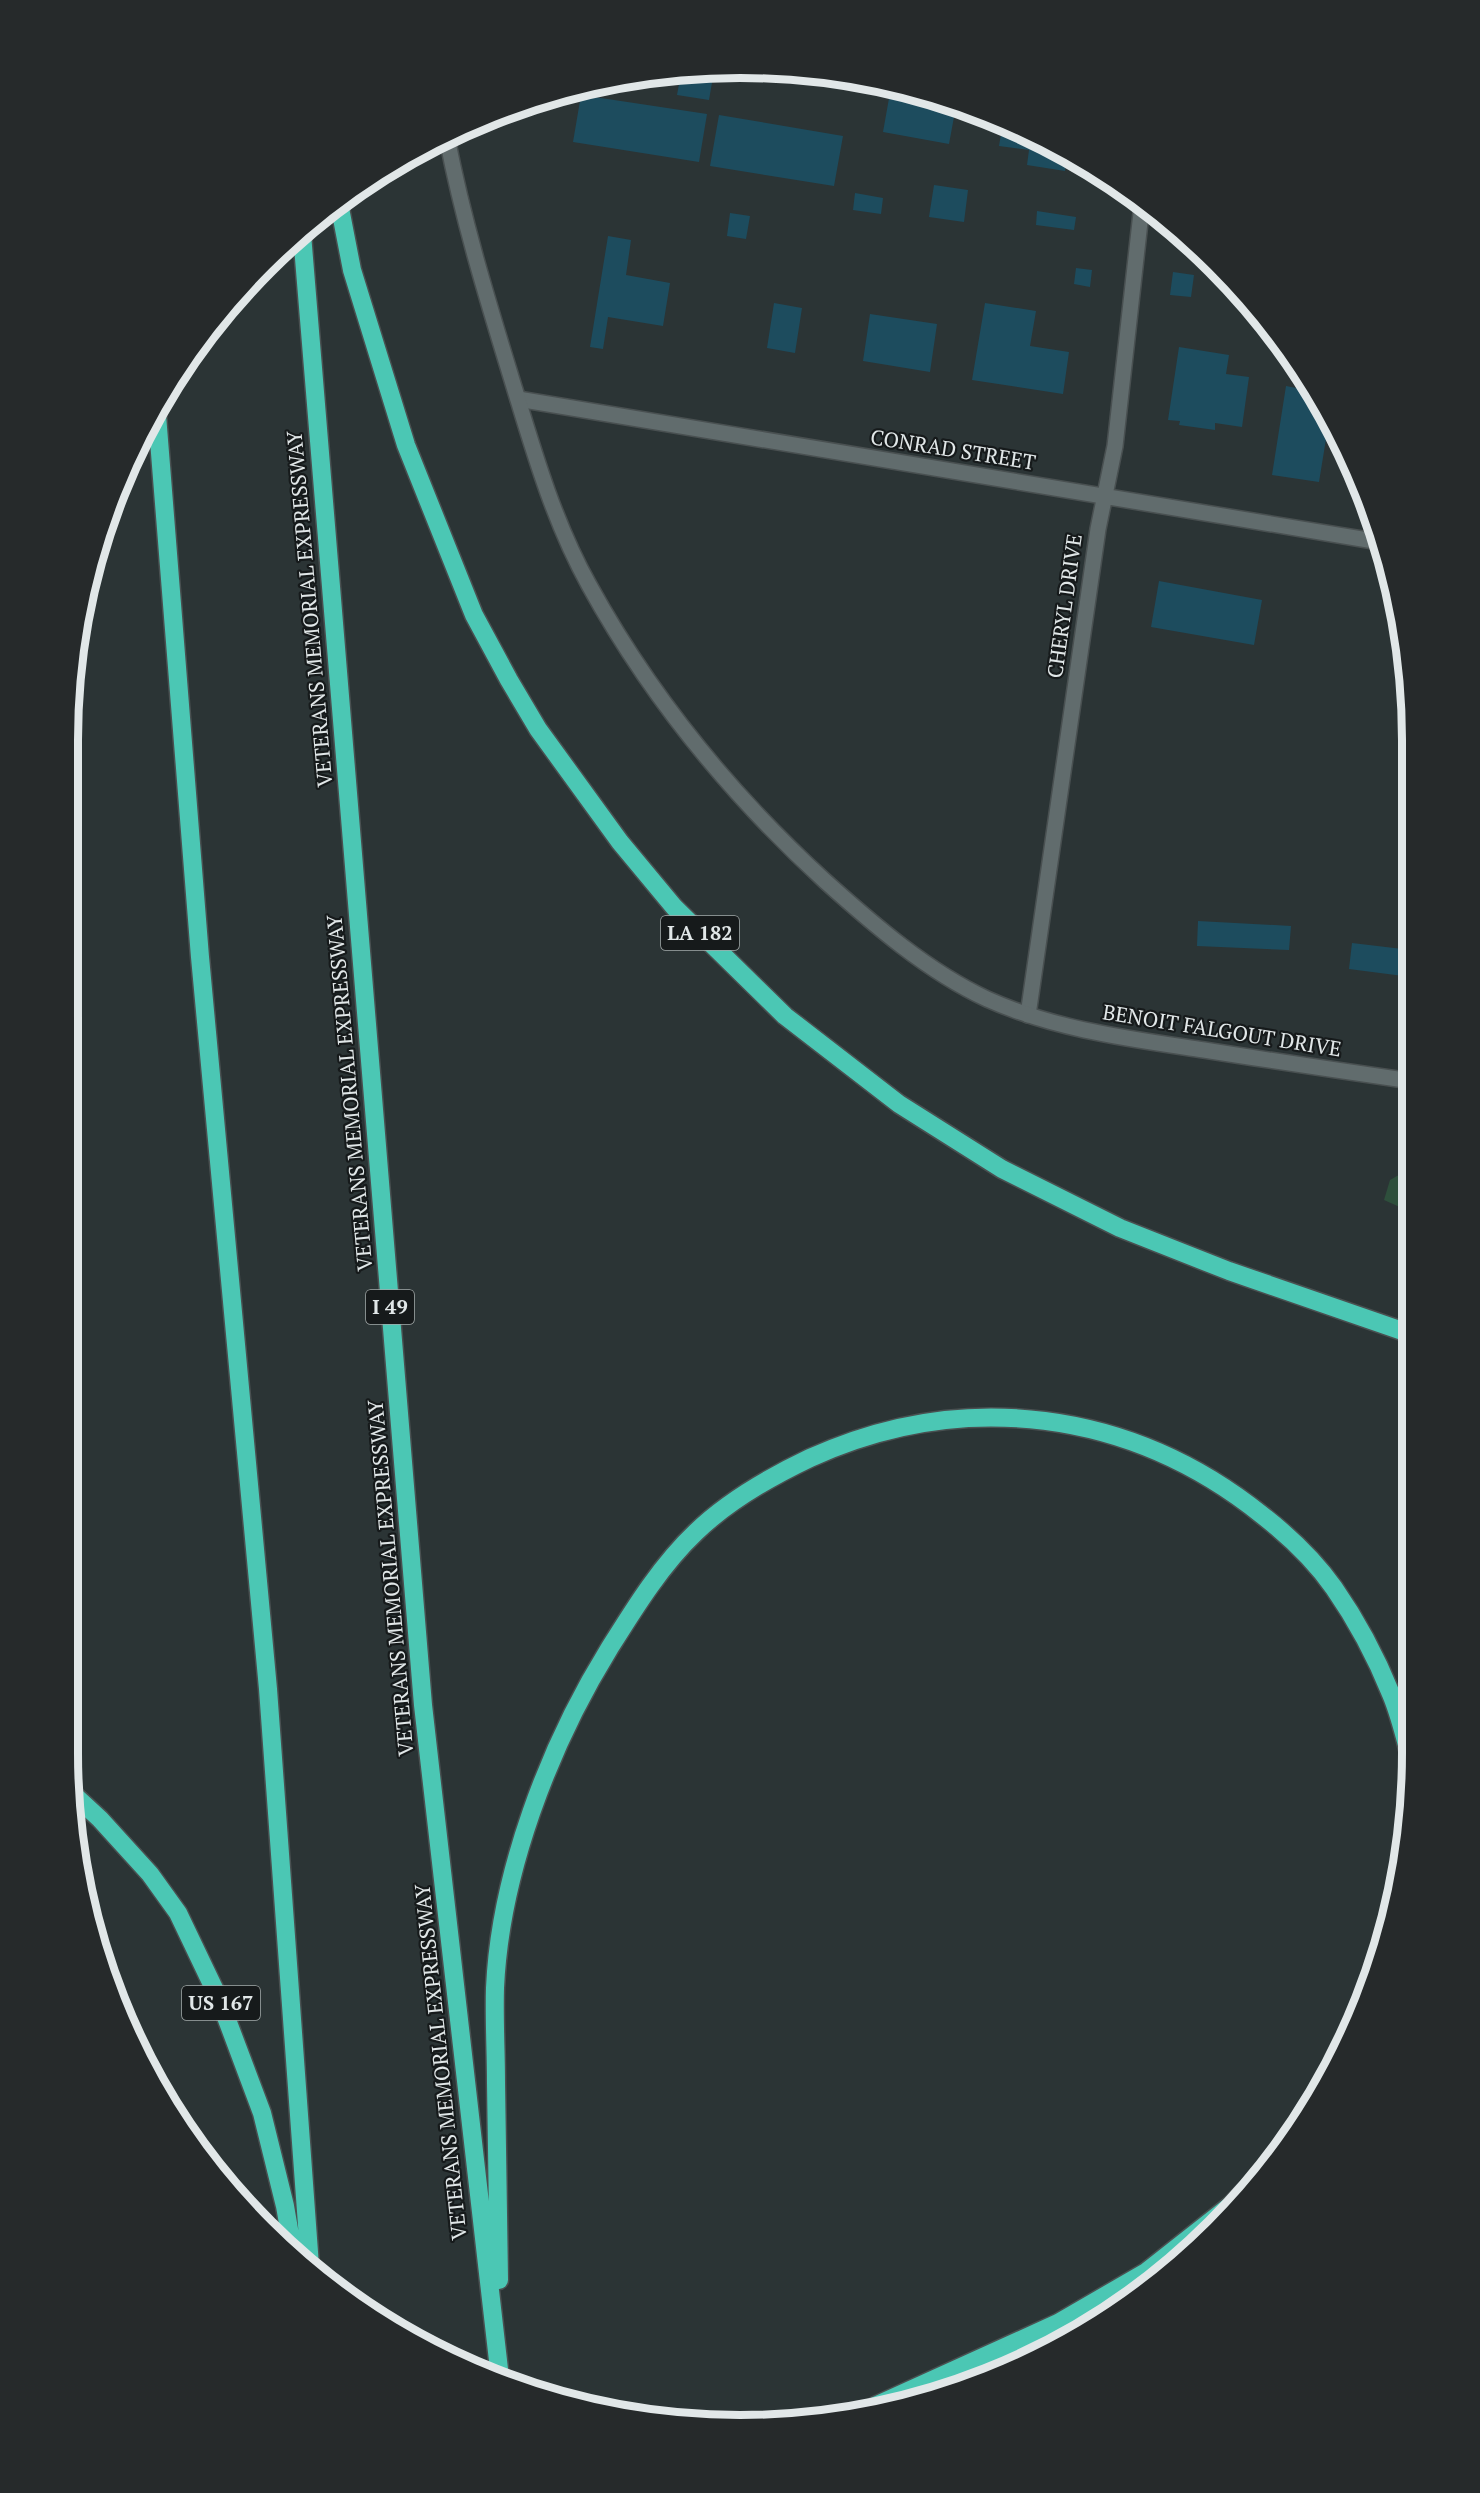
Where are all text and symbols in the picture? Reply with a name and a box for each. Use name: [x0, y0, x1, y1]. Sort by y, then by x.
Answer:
street label: CONRAD STREET: [869, 422, 1038, 476]
street label: VETERANS MEMORIAL EXPRESSWAY: [279, 429, 339, 789]
street label: CHERYL DRIVE: [1040, 532, 1088, 680]
street label: VETERANS MEMORIAL EXPRESSWAY: [319, 913, 379, 1273]
road number: LA 182: [661, 916, 739, 950]
street label: BENOIT FALGOUT DRIVE: [1101, 997, 1343, 1063]
road number: I 49: [366, 1290, 414, 1324]
street label: VETERANS MEMORIAL EXPRESSWAY: [360, 1398, 420, 1758]
street label: VETERANS MEMORIAL EXPRESSWAY: [407, 1882, 473, 2241]
road number: US 167: [182, 1986, 260, 2020]

